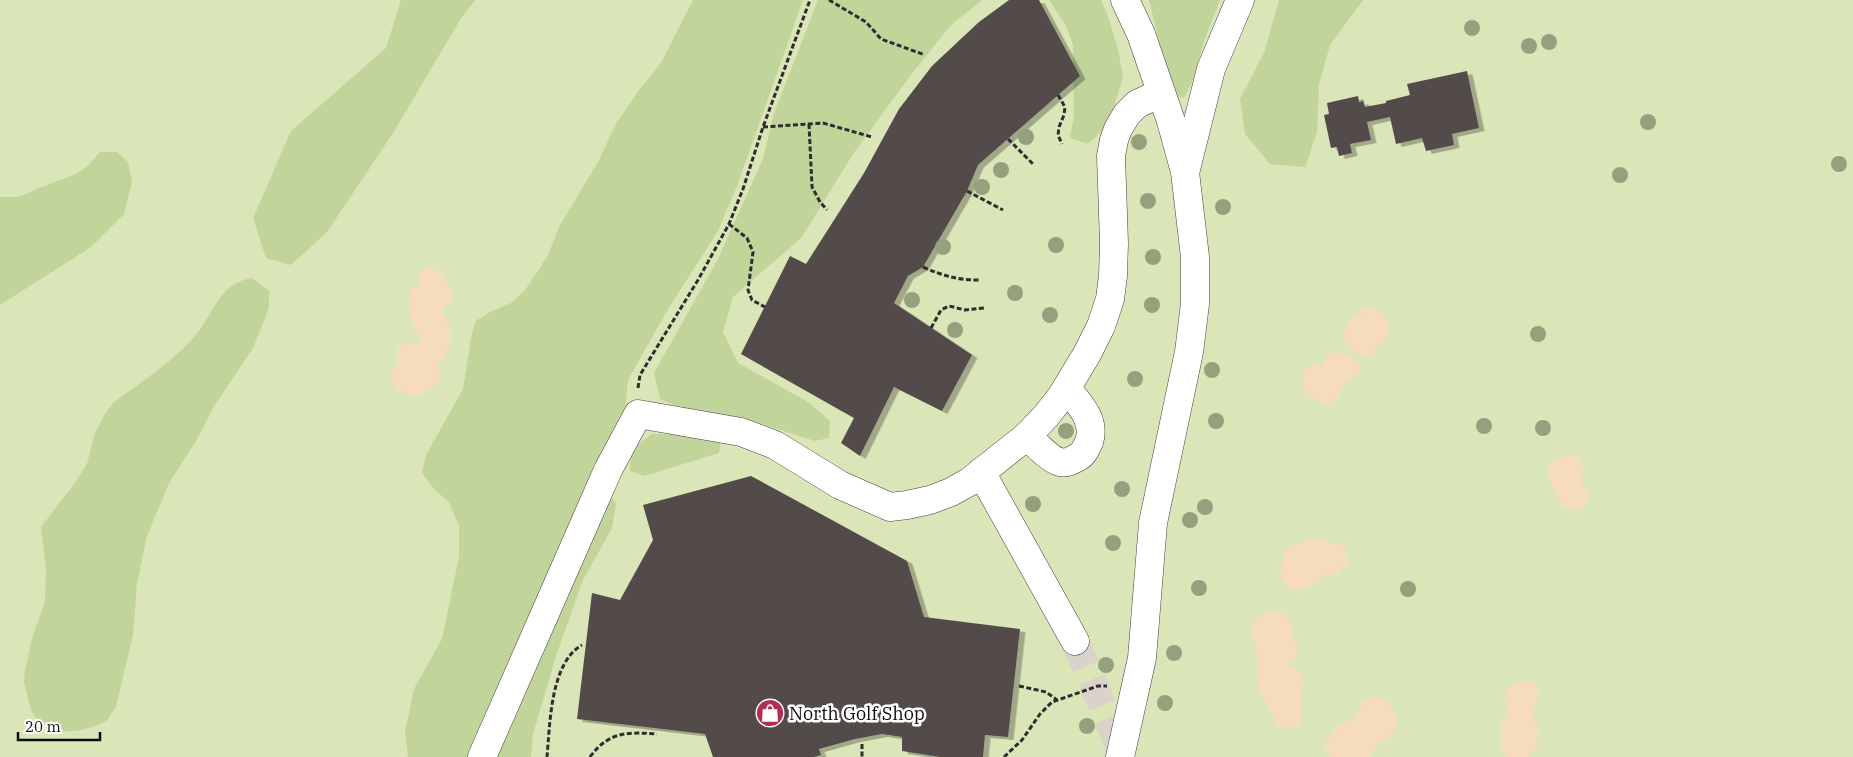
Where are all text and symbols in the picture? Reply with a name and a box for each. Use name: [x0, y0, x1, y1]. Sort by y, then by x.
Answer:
shop icon: North Golf Shop: [755, 698, 785, 728]
place label: North Golf Shop: [789, 702, 925, 725]
scale bar: [18, 710, 100, 742]
text: 20 m: [25, 717, 61, 736]

